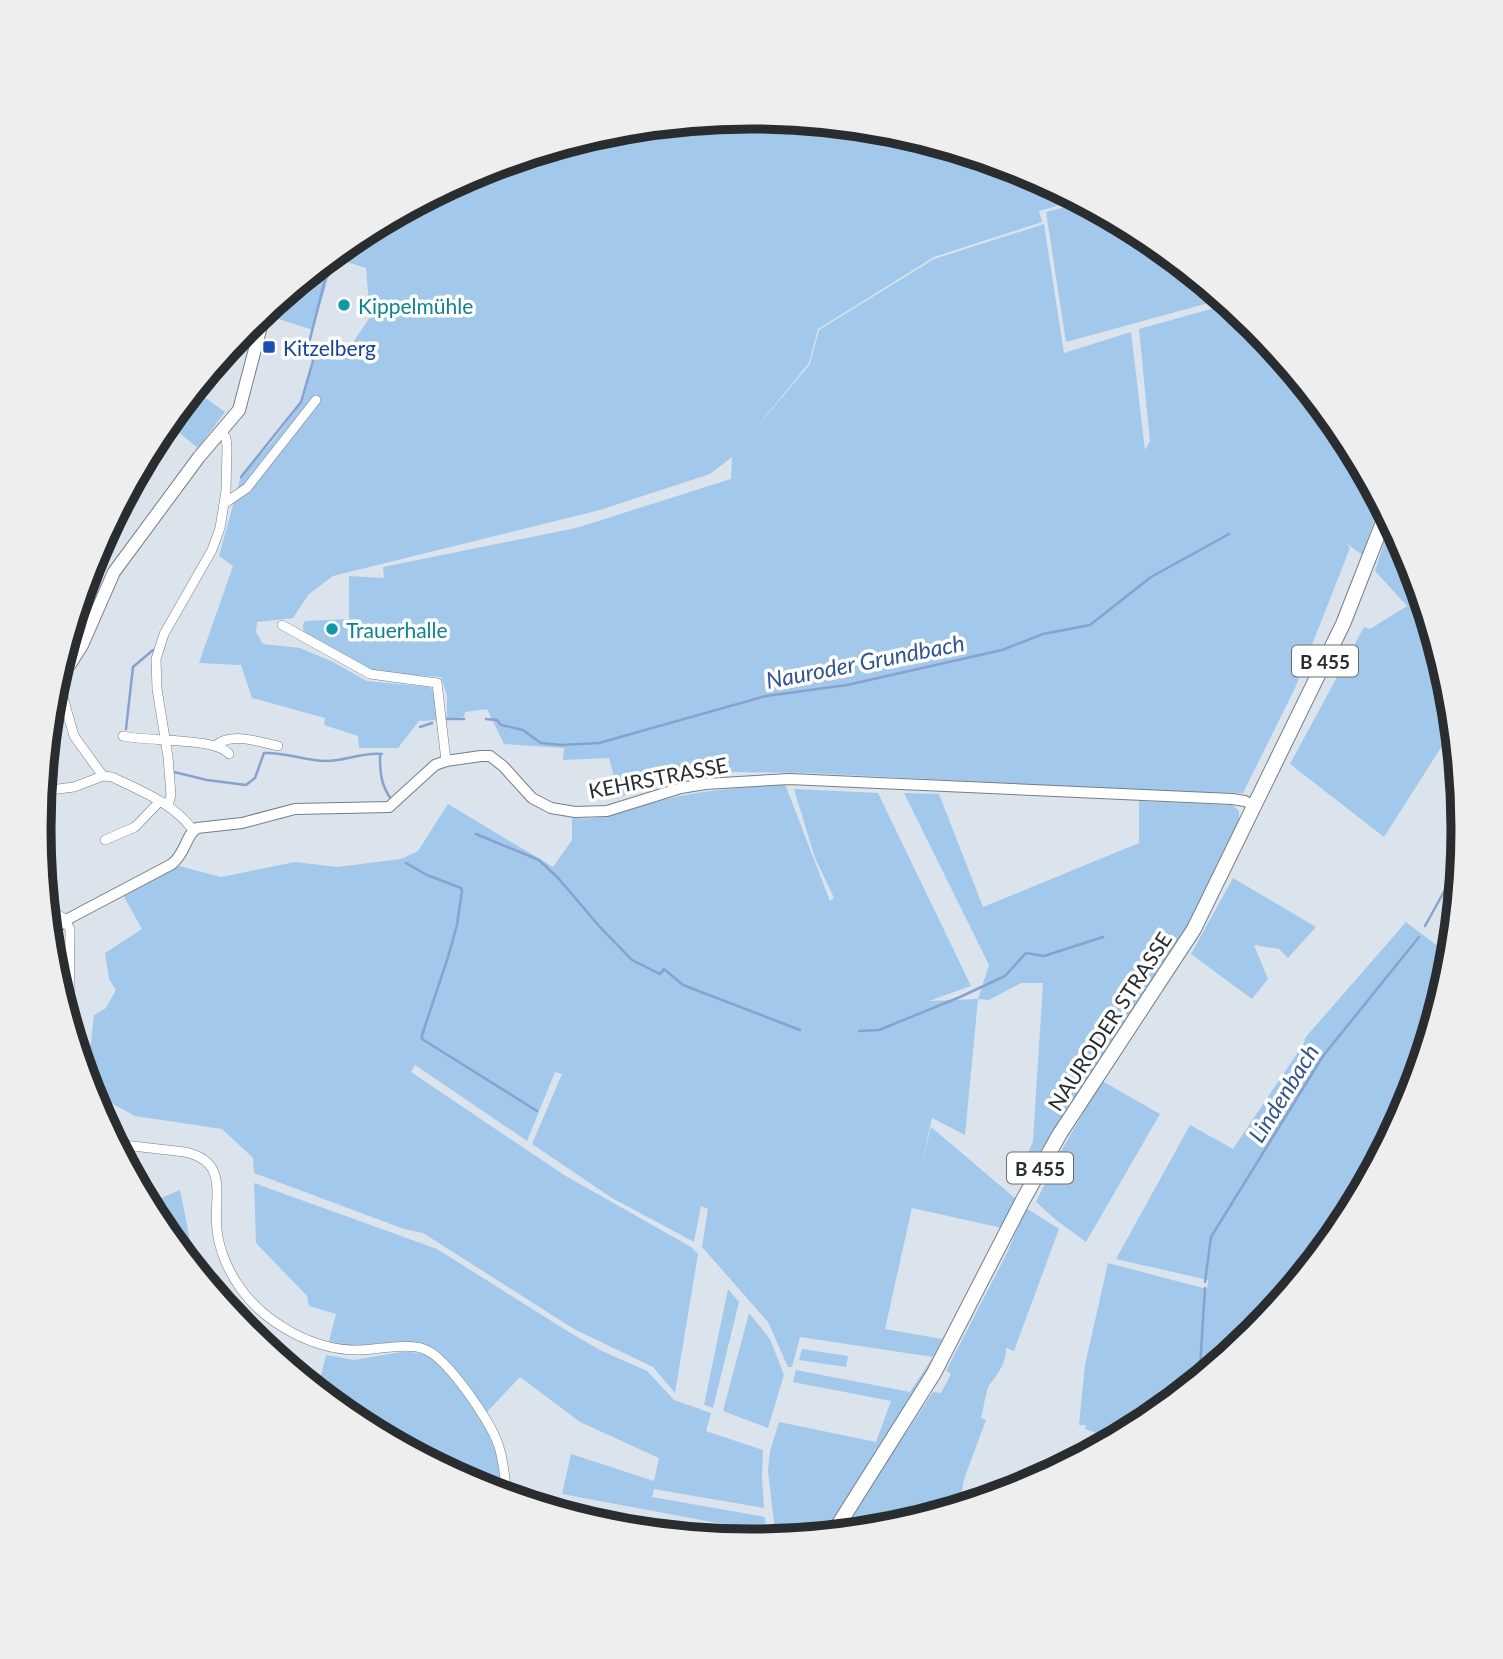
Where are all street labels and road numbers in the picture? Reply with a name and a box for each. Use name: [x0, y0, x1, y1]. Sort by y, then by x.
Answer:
road number: B 455: [1292, 646, 1358, 676]
street label: KEHRSTRASSE: [586, 751, 730, 803]
street label: NAURODER STRASSE: [1042, 927, 1176, 1115]
road number: B 455: [1007, 1152, 1073, 1184]

